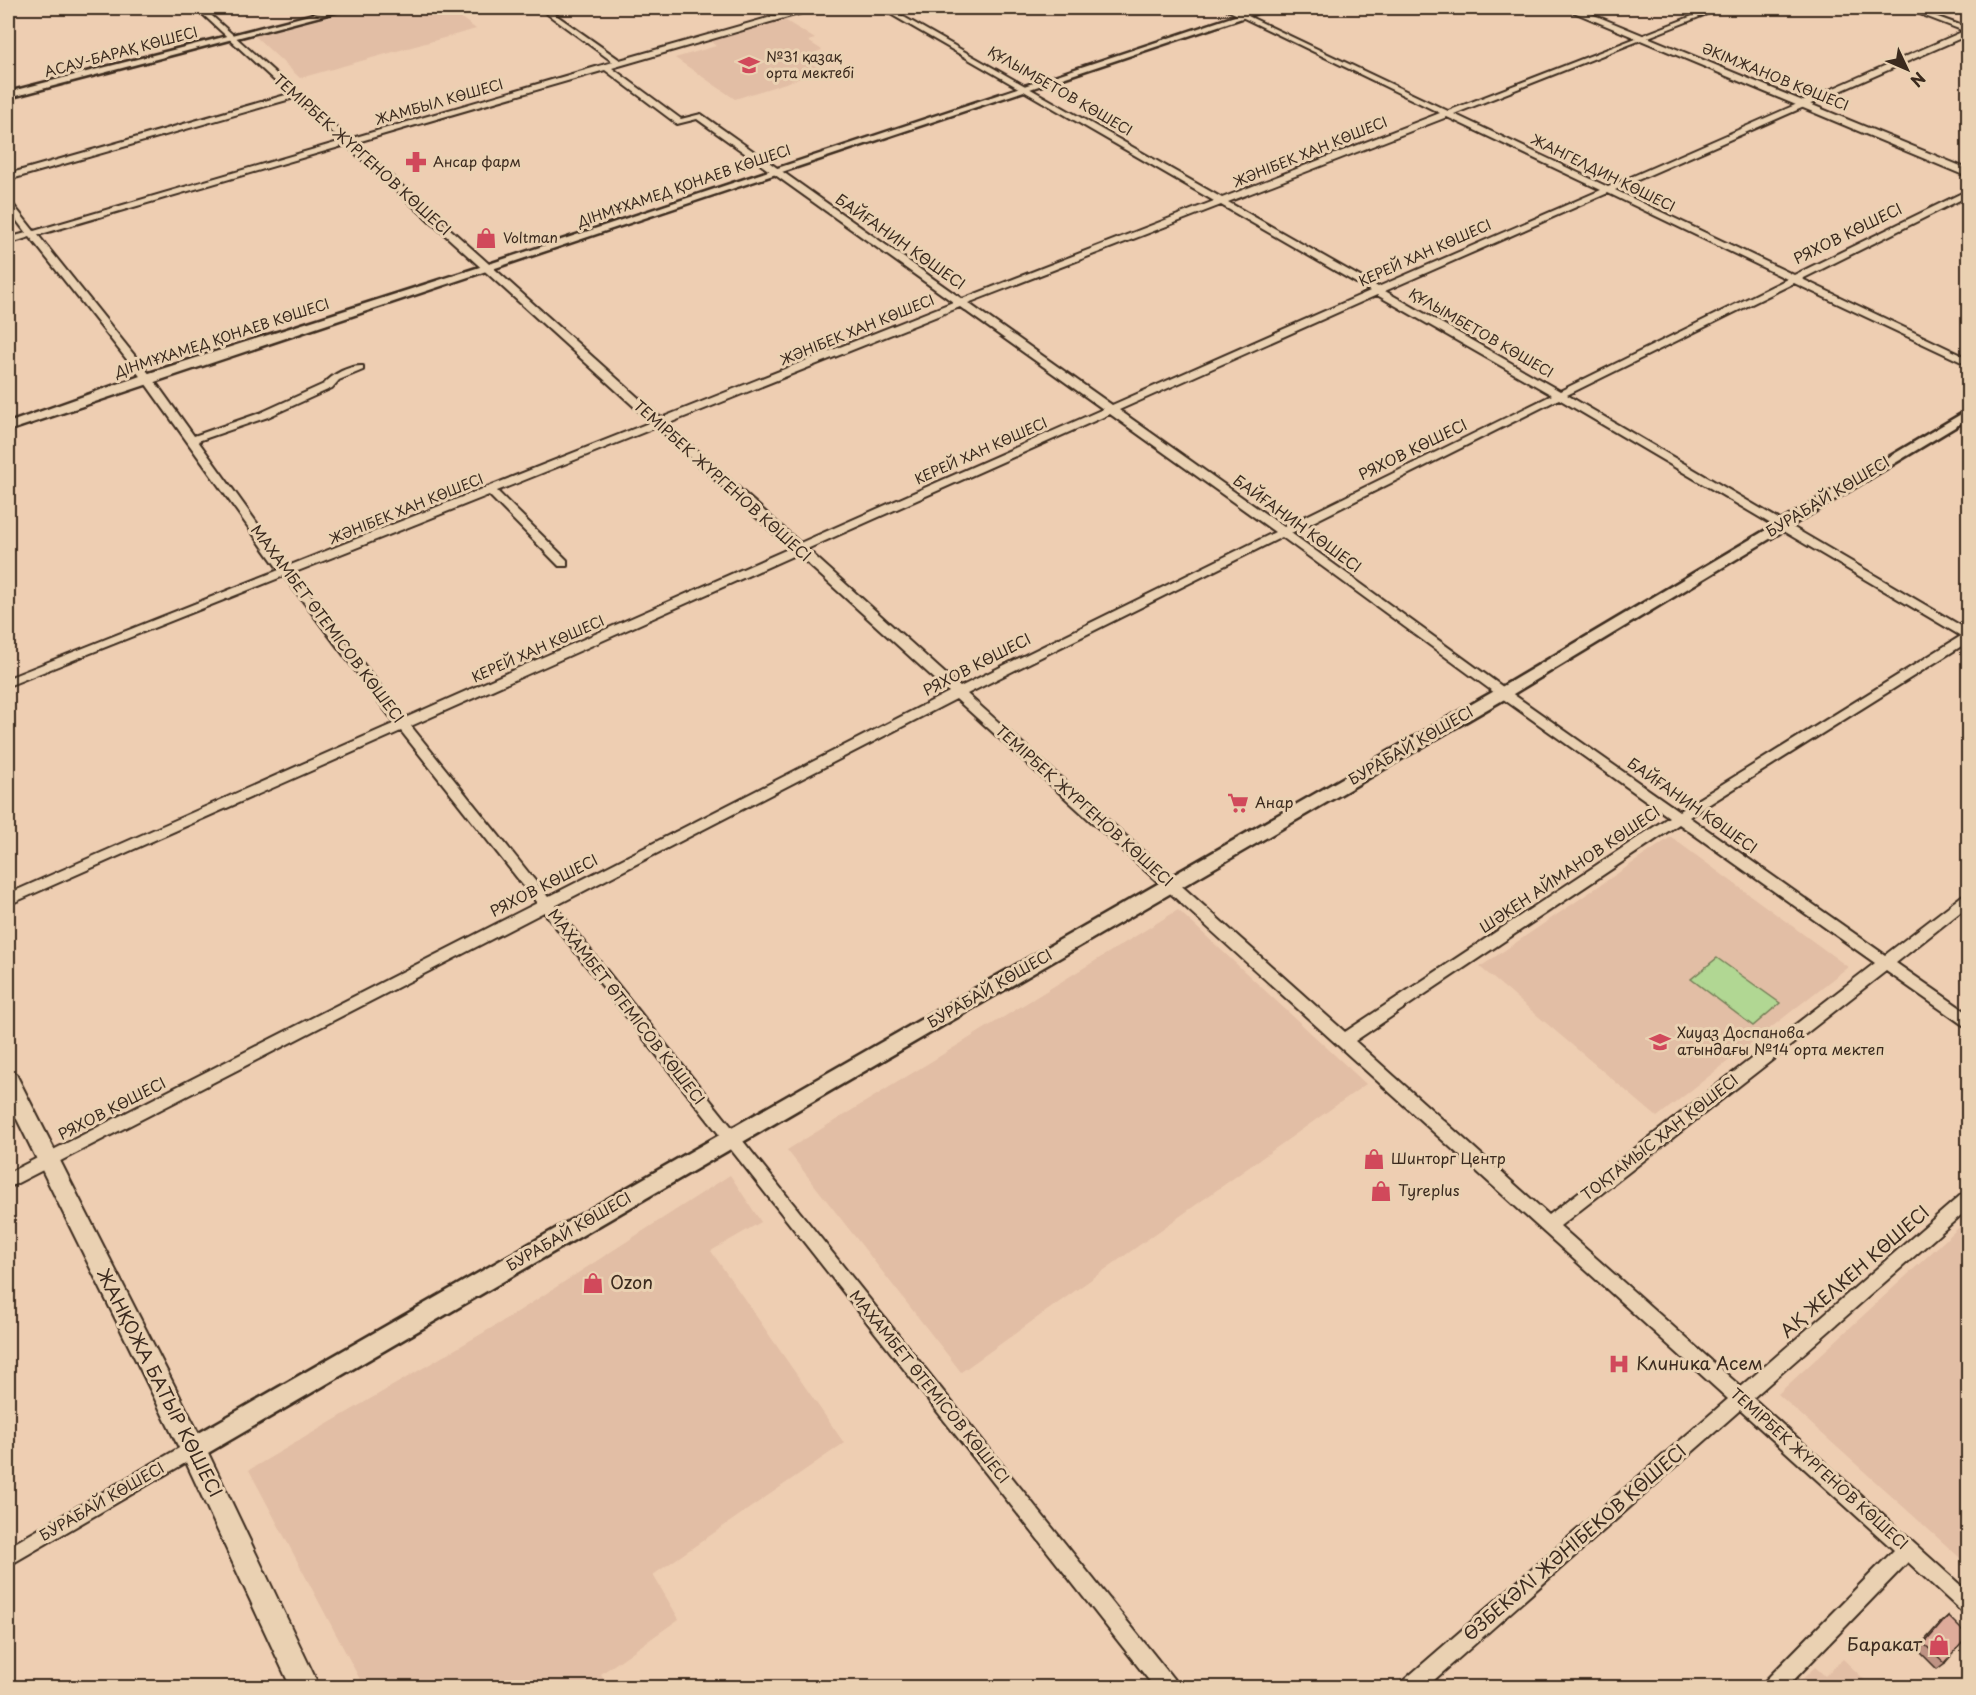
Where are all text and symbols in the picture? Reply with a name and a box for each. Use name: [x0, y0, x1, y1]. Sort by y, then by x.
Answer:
street label: АСАУ-БАРАҚ КӨШЕСІ: [42, 21, 200, 82]
street label: ӘКІМЖАНОВ КӨШЕСІ: [1699, 37, 1852, 116]
north arrow: [1877, 39, 1937, 99]
street label: ҚҰЛЫМБЕТОВ КӨШЕСІ: [984, 41, 1136, 141]
place label: №31 қазақ орта мектебі: [766, 46, 854, 83]
school or university icon: №31 қазақ орта мектебі: [737, 53, 761, 77]
text: N: [1905, 67, 1932, 93]
street label: ТЕМІРБЕК ЖҮРГЕНОВ КӨШЕСІ: [269, 68, 457, 240]
street label: ЖАМБЫЛ КӨШЕСІ: [372, 73, 505, 130]
street label: ЖӘНІБЕК ХАН КӨШЕСІ: [1229, 111, 1390, 192]
street label: ЖАНГЕЛДИН КӨШЕСІ: [1528, 128, 1679, 217]
street label: ДІНМҰХАМЕД ҚОНАЕВ КӨШЕСІ: [573, 139, 793, 232]
pharmacy icon: Ансар фарм: [404, 150, 428, 174]
place label: Ансар фарм: [433, 151, 521, 172]
street label: БАЙҒАНИН КӨШЕСІ: [831, 187, 970, 294]
street label: РЯХОВ КӨШЕСІ: [1789, 196, 1905, 269]
street label: КЕРЕЙ ХАН КӨШЕСІ: [1355, 214, 1494, 291]
shop icon: Voltman: [474, 226, 498, 250]
place label: Voltman: [503, 227, 558, 248]
street label: ҚҰЛЫМБЕТОВ КӨШЕСІ: [1405, 283, 1557, 383]
street label: ЖӘНІБЕК ХАН КӨШЕСІ: [776, 289, 937, 370]
street label: ДІНМҰХАМЕД ҚОНАЕВ КӨШЕСІ: [111, 293, 332, 383]
street label: ТЕМІРБЕК ЖҮРГЕНОВ КӨШЕСІ: [629, 394, 817, 566]
street label: КЕРЕЙ ХАН КӨШЕСІ: [911, 412, 1050, 489]
street label: РЯХОВ КӨШЕСІ: [1354, 412, 1470, 485]
street label: БУРАБАЙ КӨШЕСІ: [1761, 450, 1894, 542]
street label: ЖӘНІБЕК ХАН КӨШЕСІ: [325, 468, 486, 549]
street label: БАЙҒАНИН КӨШЕСІ: [1229, 468, 1367, 577]
street label: МАХАМБЕТ ӨТЕМІСОВ КӨШЕСІ: [246, 519, 411, 727]
street label: КЕРЕЙ ХАН КӨШЕСІ: [468, 610, 607, 687]
street label: РЯХОВ КӨШЕСІ: [918, 627, 1034, 701]
street label: БУРАБАЙ КӨШЕСІ: [1344, 700, 1477, 790]
street label: ТЕМІРБЕК ЖҮРГЕНОВ КӨШЕСІ: [991, 719, 1179, 891]
street label: БАЙҒАНИН КӨШЕСІ: [1623, 751, 1762, 858]
place label: Анар: [1255, 790, 1293, 813]
supermarket icon: Анар: [1226, 791, 1250, 815]
street label: ШӘКЕН АЙМАНОВ КӨШЕСІ: [1474, 800, 1664, 938]
street label: РЯХОВ КӨШЕСІ: [485, 848, 601, 922]
street label: МАХАМБЕТ ӨТЕМІСОВ КӨШЕСІ: [543, 903, 711, 1109]
street label: БУРАБАЙ КӨШЕСІ: [923, 943, 1056, 1033]
place label: Хиуаз Доспанова атындағы №14 орта мектеп: [1677, 1020, 1884, 1060]
school or university icon: Хиуаз Доспанова атындағы №14 орта мектеп: [1648, 1030, 1672, 1054]
street label: ТОҚТАМЫС ХАН КӨШЕСІ: [1576, 1068, 1742, 1205]
street label: РЯХОВ КӨШЕСІ: [53, 1071, 169, 1145]
place label: Шинторг Центр: [1391, 1146, 1506, 1169]
shop icon: Шинторг Центр: [1362, 1147, 1386, 1171]
place label: Tyreplus: [1398, 1178, 1460, 1201]
shop icon: Tyreplus: [1369, 1179, 1393, 1203]
street label: БУРАБАЙ КӨШЕСІ: [502, 1186, 635, 1276]
street label: АҚ ЖЕЛКЕН КӨШЕСІ: [1774, 1198, 1934, 1343]
street label: ЖАНҚОЖА БАТЫР КӨШЕСІ: [91, 1263, 230, 1501]
place label: Ozon: [610, 1268, 653, 1295]
shop icon: Ozon: [581, 1271, 605, 1295]
street label: МАХАМБЕТ ӨТЕМІСОВ КӨШЕСІ: [845, 1284, 1016, 1488]
place label: Клиника Асем: [1636, 1349, 1763, 1376]
hospital icon: Клиника Асем: [1607, 1352, 1631, 1376]
street label: ТЕМІРБЕК ЖҮРГЕНОВ КӨШЕСІ: [1726, 1382, 1914, 1554]
street label: ӨЗБЕКӘЛІ ЖӘНІБЕКОВ КӨШЕСІ: [1457, 1437, 1691, 1646]
street label: БУРАБАЙ КӨШЕСІ: [35, 1456, 168, 1546]
place label: Баракат: [1847, 1630, 1923, 1657]
shop icon: Баракат: [1927, 1633, 1951, 1657]

